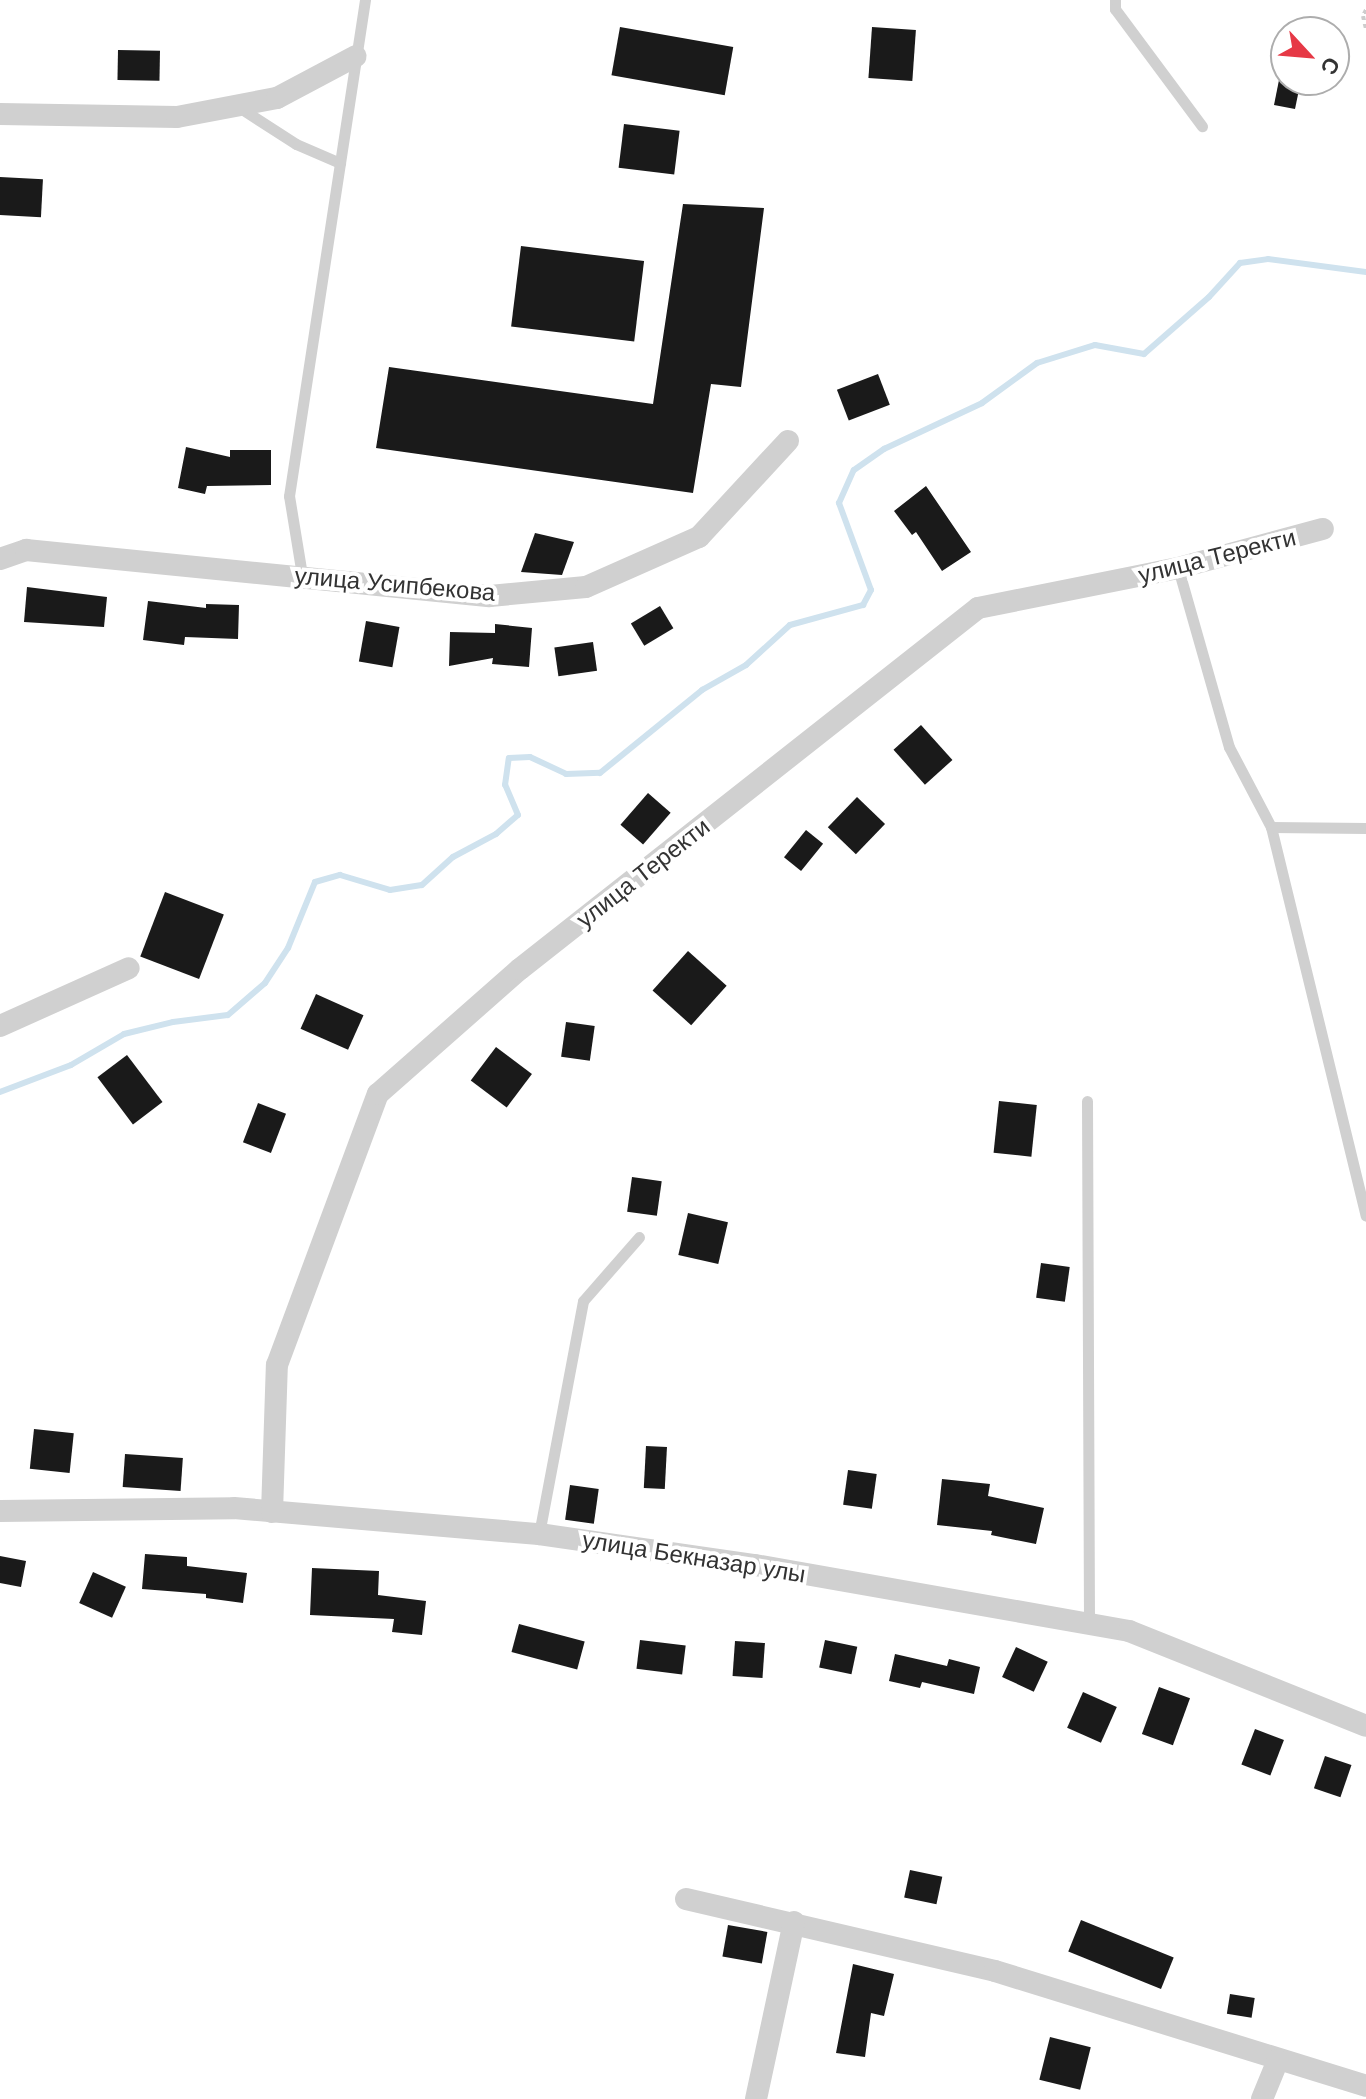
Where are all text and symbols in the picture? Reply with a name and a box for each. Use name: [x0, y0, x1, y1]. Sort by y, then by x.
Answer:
north arrow: [1270, 16, 1350, 96]
text: С: [1316, 53, 1345, 78]
street label: улица Теректи: [1135, 523, 1299, 589]
street label: улица Усипбекова: [293, 561, 497, 607]
street label: улица Теректи: [571, 812, 715, 934]
street label: улица Бекназар улы: [580, 1525, 808, 1589]

